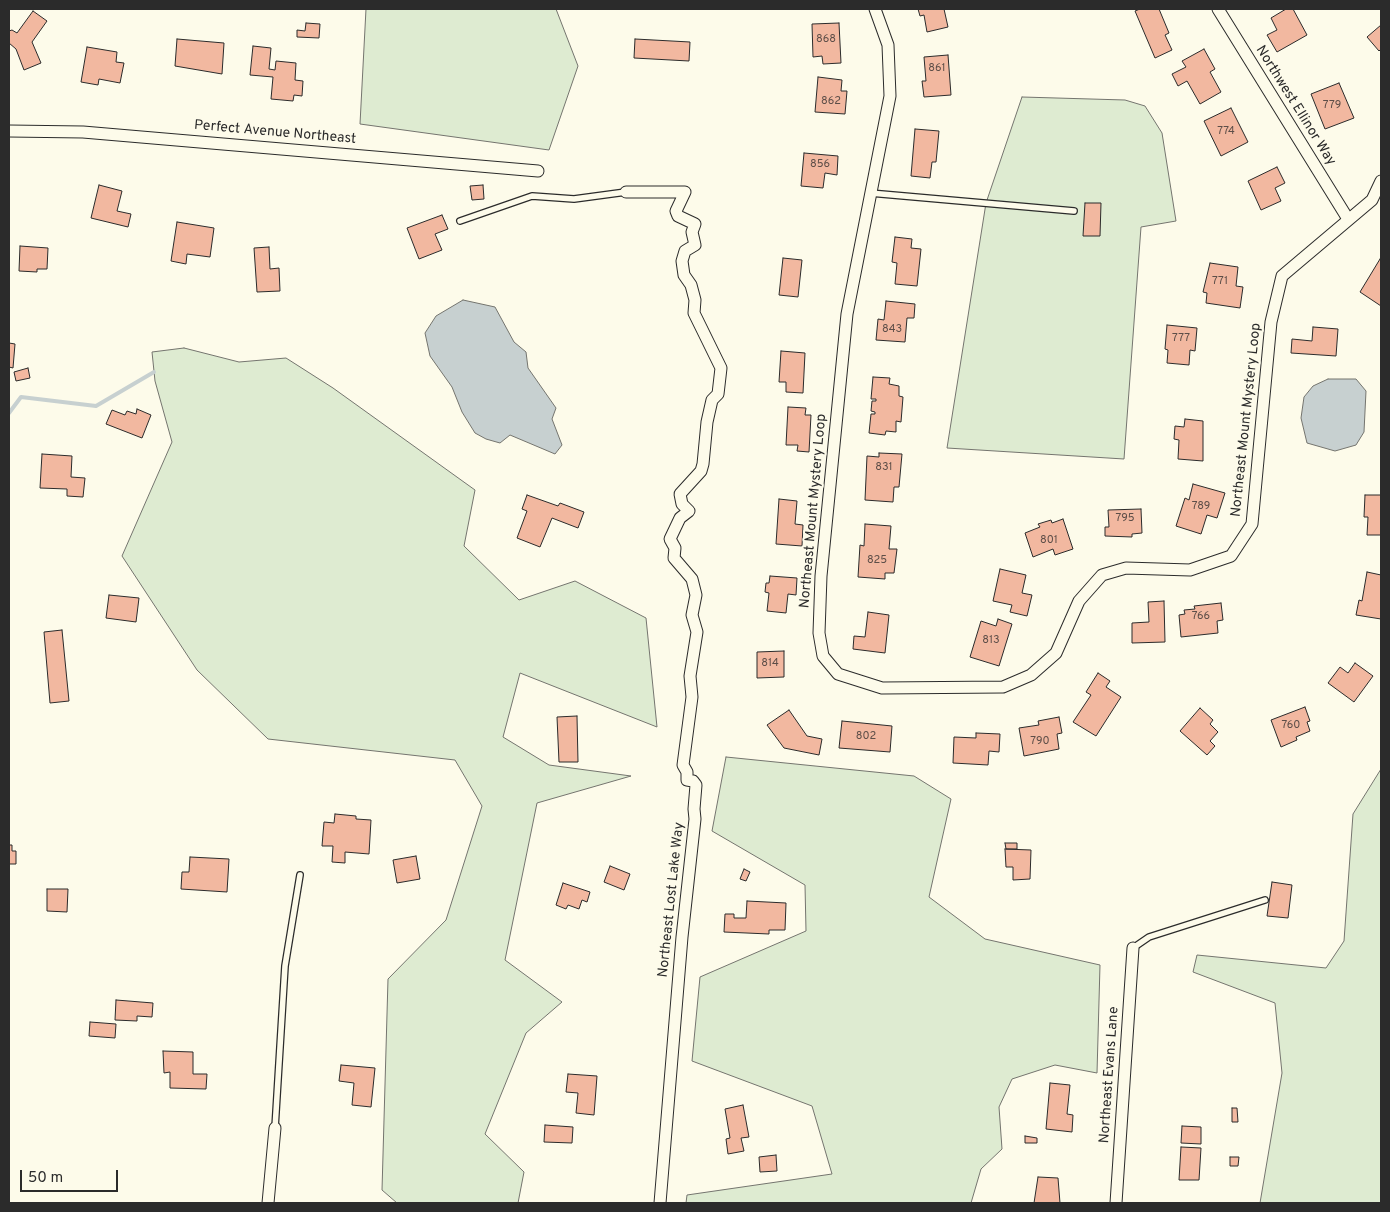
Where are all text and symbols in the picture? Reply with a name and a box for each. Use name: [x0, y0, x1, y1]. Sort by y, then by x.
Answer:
house number: 868: [816, 33, 836, 47]
street label: Northwest Ellinor Way: [1251, 43, 1339, 169]
house number: 861: [928, 62, 946, 76]
house number: 862: [821, 95, 841, 109]
house number: 779: [1323, 99, 1341, 113]
street label: Perfect Avenue Northeast: [193, 118, 357, 148]
house number: 774: [1217, 125, 1235, 139]
house number: 856: [810, 158, 830, 172]
house number: 771: [1212, 275, 1228, 289]
street label: Northeast Mount Mystery Loop: [1228, 322, 1266, 518]
house number: 843: [882, 323, 902, 337]
house number: 777: [1172, 332, 1190, 346]
street label: Northeast Mount Mystery Loop: [797, 413, 831, 609]
house number: 831: [875, 461, 893, 475]
house number: 789: [1192, 500, 1210, 514]
house number: 795: [1115, 512, 1135, 526]
house number: 801: [1040, 534, 1058, 548]
house number: 825: [867, 554, 887, 568]
house number: 766: [1192, 610, 1210, 624]
house number: 813: [982, 634, 1000, 648]
house number: 814: [761, 657, 779, 671]
house number: 760: [1282, 719, 1300, 733]
house number: 802: [856, 730, 876, 744]
house number: 790: [1030, 735, 1050, 749]
street label: Northeast Lost Lake Way: [655, 822, 689, 978]
street label: Northeast Evans Lane: [1097, 1006, 1123, 1144]
scale bar: [22, 1160, 120, 1192]
text: 50 m: [28, 1169, 63, 1188]

